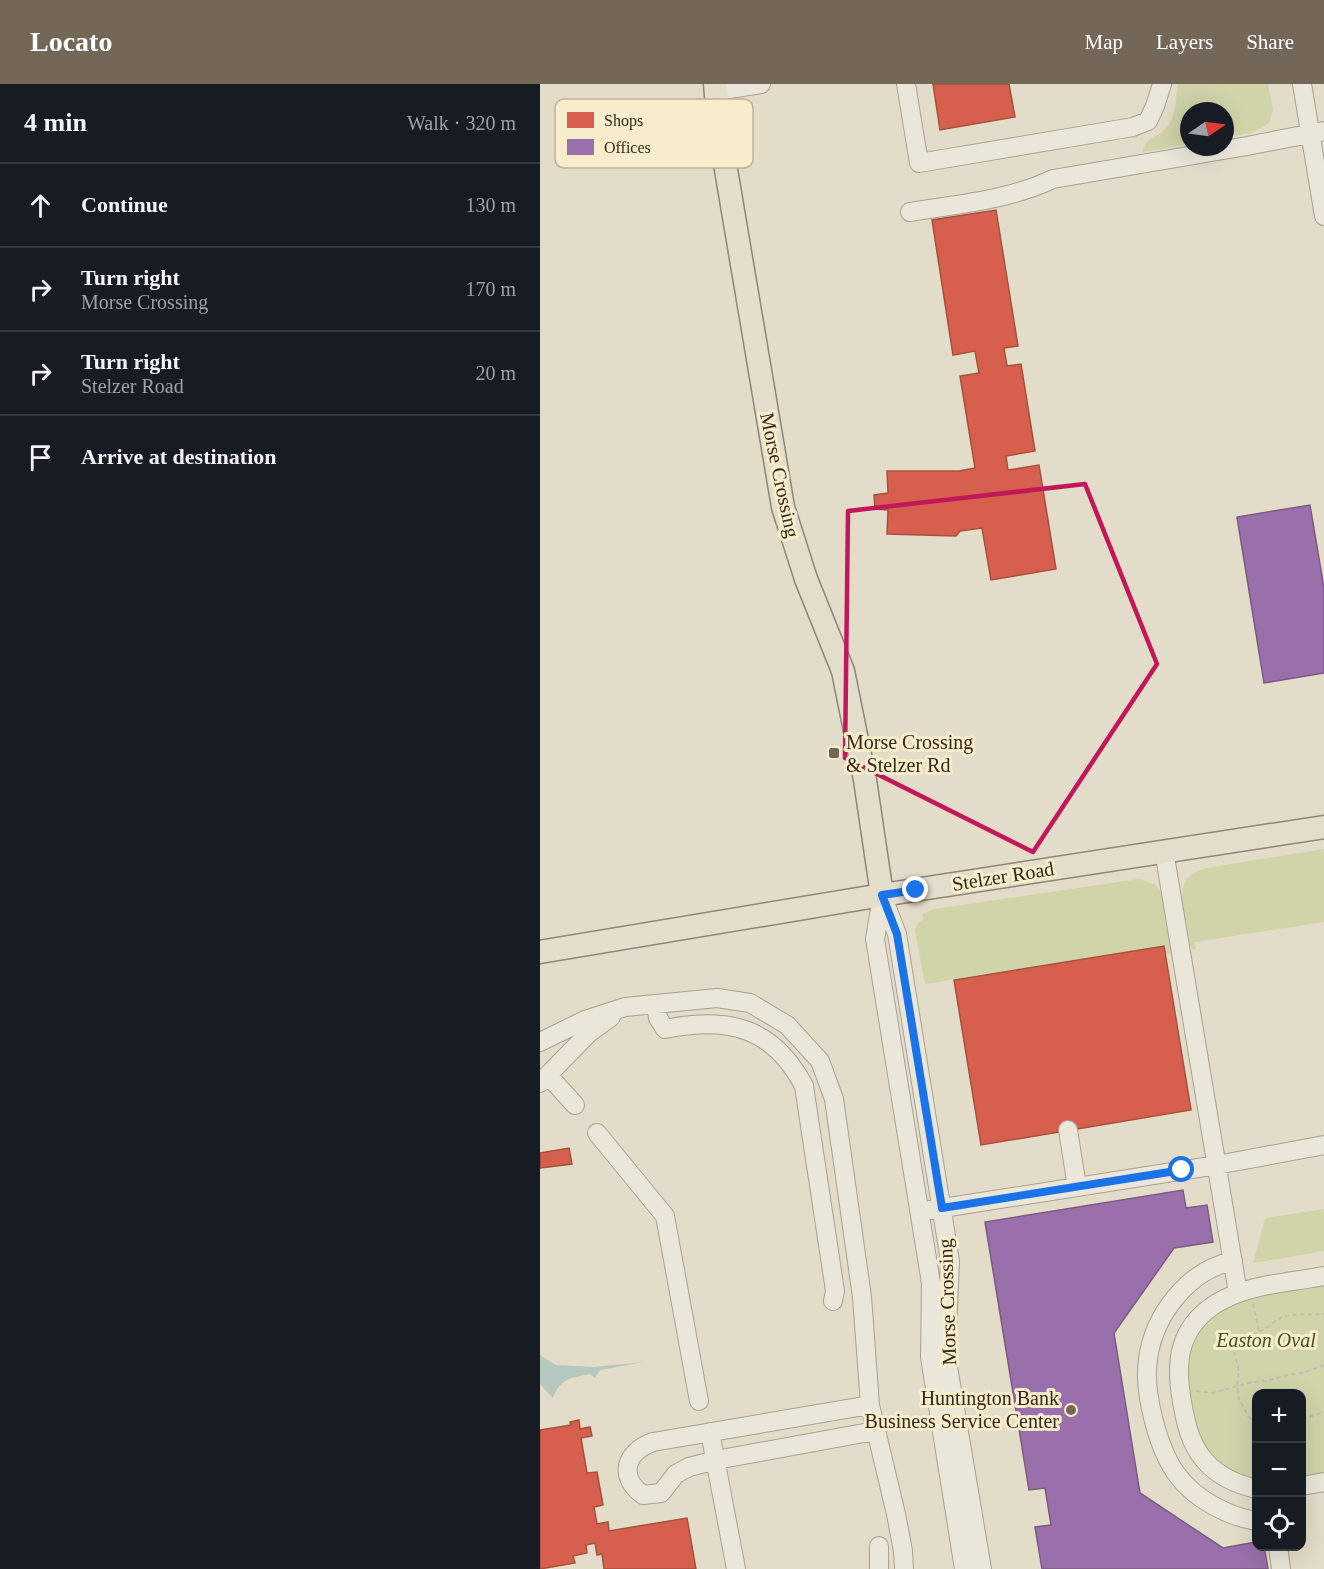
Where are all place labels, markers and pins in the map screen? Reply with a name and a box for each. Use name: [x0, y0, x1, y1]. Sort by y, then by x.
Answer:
place label: Morse Crossing & Stelzer Rd: [846, 731, 973, 776]
marker: Morse Crossing & Stelzer Rd: [827, 746, 841, 760]
place label: Huntington Bank Business Service Center: [865, 1387, 1059, 1432]
marker: Huntington Bank Business Service Center: [1064, 1403, 1078, 1417]

